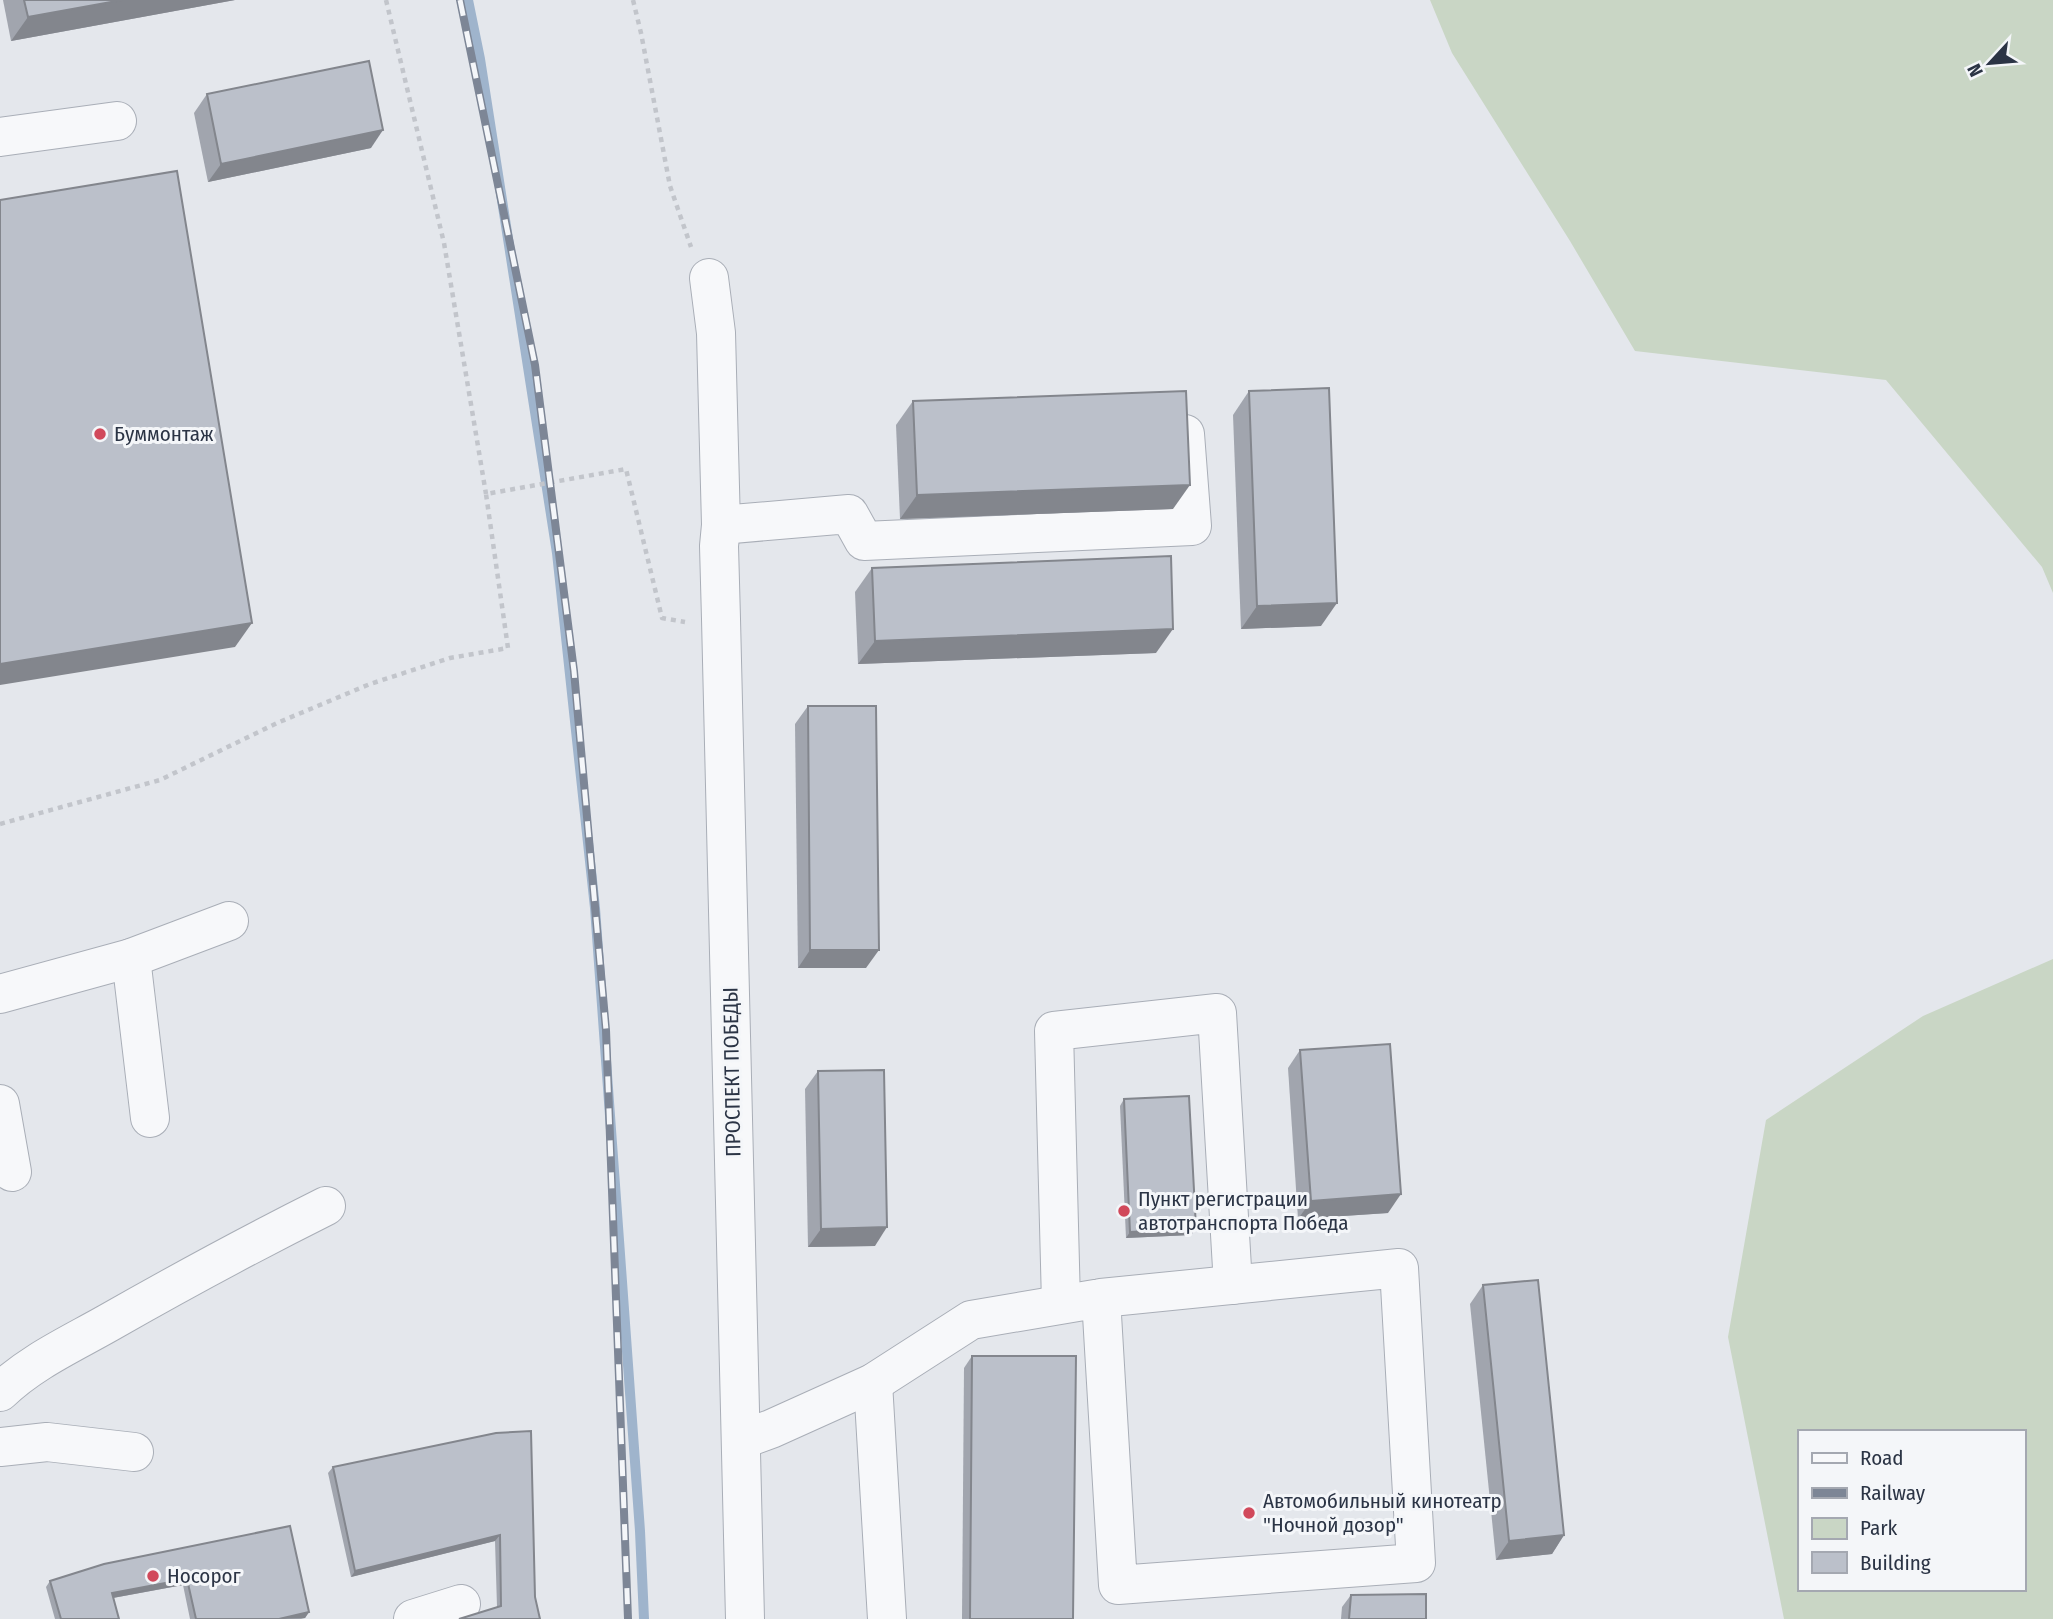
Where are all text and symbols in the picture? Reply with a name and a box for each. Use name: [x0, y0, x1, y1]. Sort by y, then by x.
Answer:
north arrow: [1955, 28, 2025, 98]
text: N: [1962, 60, 1988, 80]
place label: Буммонтаж: [114, 421, 214, 447]
marker: Буммонтаж: [92, 426, 108, 442]
street label: ПРОСПЕКТ ПОБЕДЫ: [718, 987, 746, 1157]
place label: Пункт регистрации автотранспорта Победа: [1138, 1186, 1349, 1236]
marker: Пункт регистрации автотранспорта Победа: [1116, 1203, 1132, 1219]
legend: [1798, 1430, 2025, 1591]
text: Road: [1860, 1445, 1904, 1471]
text: Railway: [1860, 1480, 1926, 1506]
place label: Автомобильный кинотеатр "Ночной дозор": [1263, 1488, 1502, 1538]
marker: Автомобильный кинотеатр "Ночной дозор": [1241, 1505, 1257, 1521]
text: Park: [1860, 1515, 1898, 1541]
text: Building: [1860, 1550, 1931, 1576]
place label: Носорог: [167, 1563, 242, 1589]
marker: Носорог: [145, 1568, 161, 1584]

